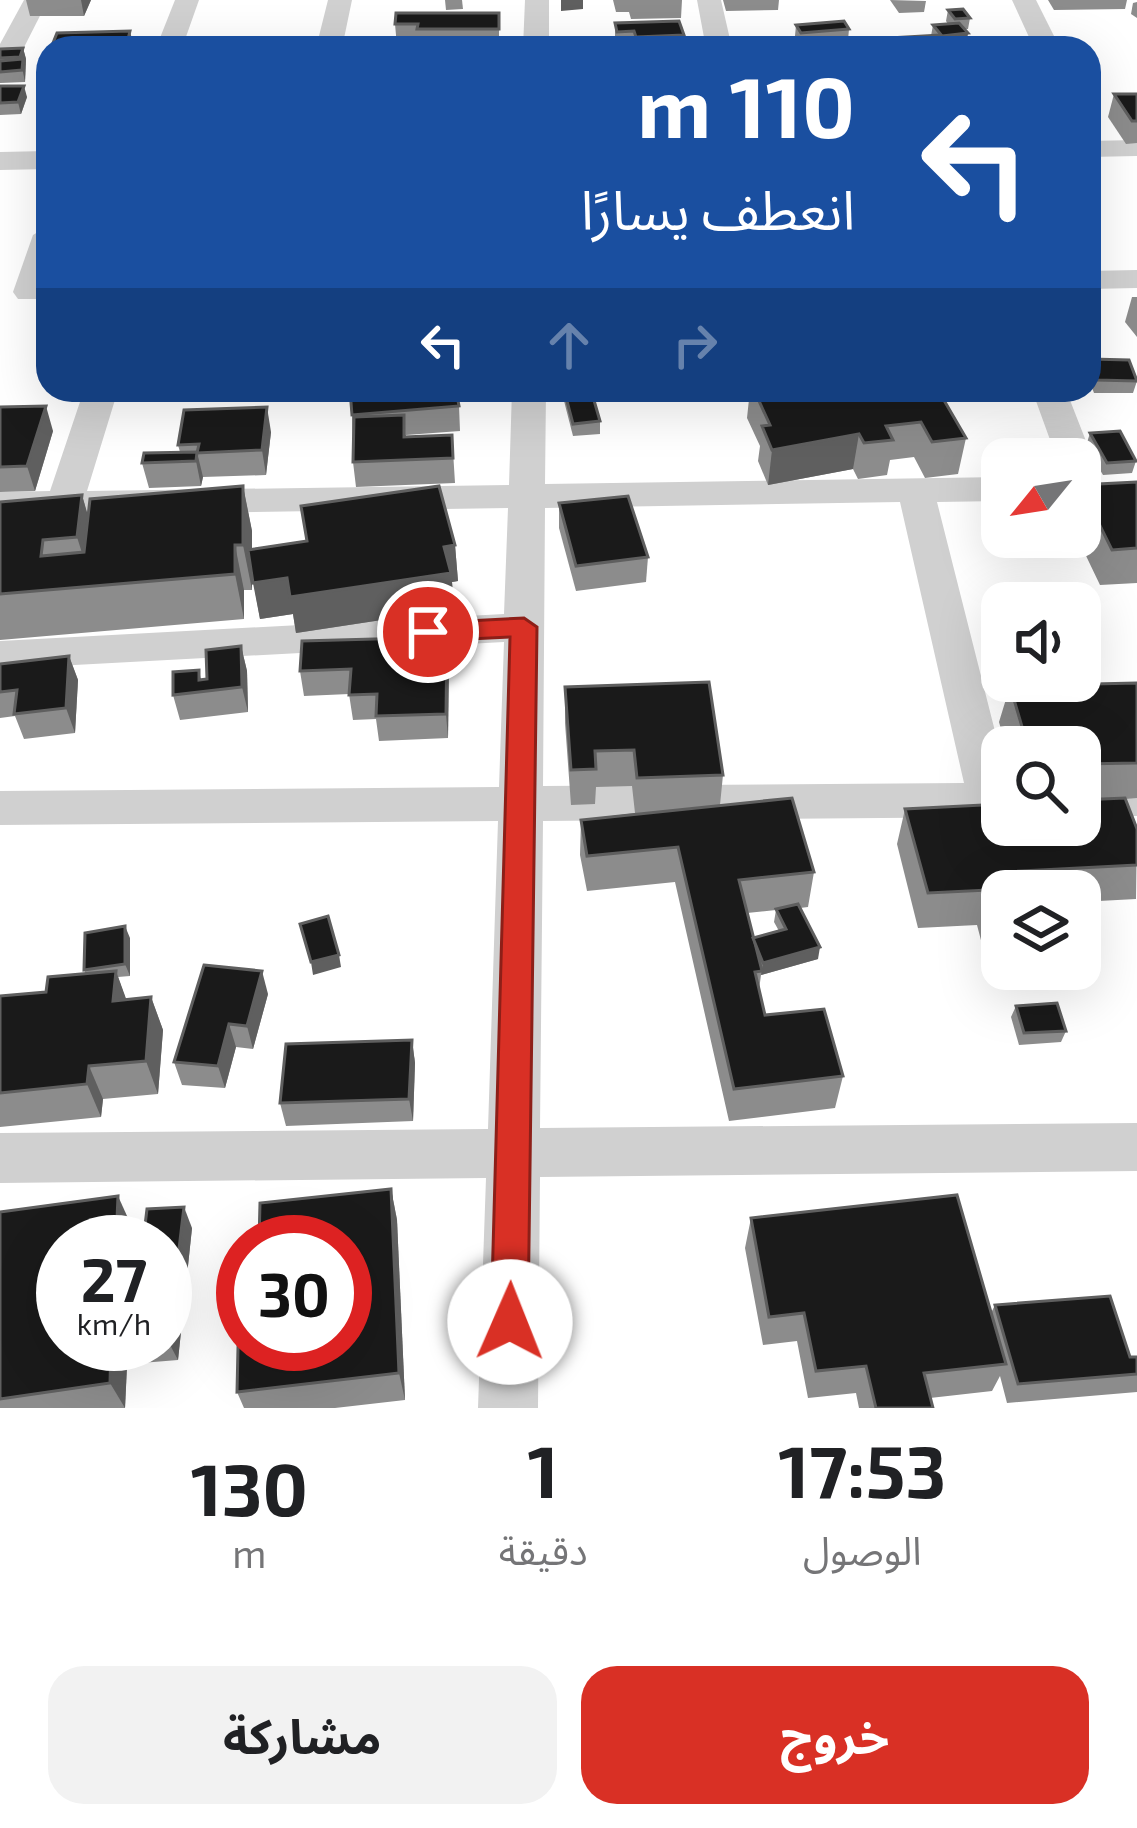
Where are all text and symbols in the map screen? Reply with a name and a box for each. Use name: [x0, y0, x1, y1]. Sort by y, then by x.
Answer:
text: 110 m: [637, 54, 855, 155]
icon: left: [897, 84, 1053, 240]
text: انعطف يسارًا: [581, 176, 855, 241]
icon: left: [410, 312, 476, 378]
icon: ahead: [536, 312, 602, 378]
icon: right: [662, 312, 728, 378]
north arrow: [981, 438, 1101, 558]
map controls: [981, 438, 1101, 990]
pin: [377, 581, 479, 683]
button: sound: [981, 582, 1101, 702]
icon: arrive: [395, 599, 461, 665]
button: search: [981, 726, 1101, 846]
button: layers: [981, 870, 1101, 990]
speed limit sign: 30: [216, 1215, 372, 1371]
text: 27: [81, 1242, 147, 1314]
position arrow: [447, 1259, 573, 1385]
text: km/h: [77, 1305, 151, 1341]
text: 1: [528, 1426, 559, 1512]
text: 17:53: [778, 1426, 946, 1512]
text: 130: [191, 1444, 308, 1530]
text: دقيقة: [499, 1526, 588, 1573]
text: الوصول: [803, 1526, 922, 1573]
text: m: [232, 1529, 266, 1576]
button: مشاركة: [48, 1666, 557, 1804]
button: خروج: [581, 1666, 1089, 1804]

